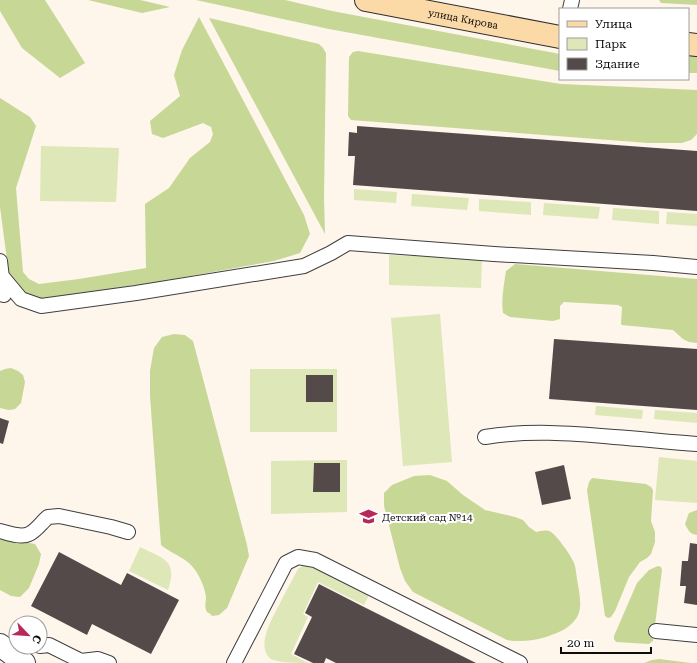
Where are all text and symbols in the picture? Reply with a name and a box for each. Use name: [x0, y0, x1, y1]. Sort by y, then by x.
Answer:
street label: улица Кирова: [427, 7, 500, 31]
legend: [559, 8, 689, 80]
text: Улица: [595, 17, 633, 31]
text: Парк: [595, 37, 627, 51]
text: Здание: [595, 57, 640, 71]
school or university icon: Детский сад №14: [359, 507, 379, 527]
place label: Детский сад №14: [382, 512, 473, 523]
north arrow: [8, 615, 48, 655]
scale bar: [561, 629, 651, 655]
text: С: [29, 633, 44, 646]
text: 20 m: [567, 636, 594, 650]

